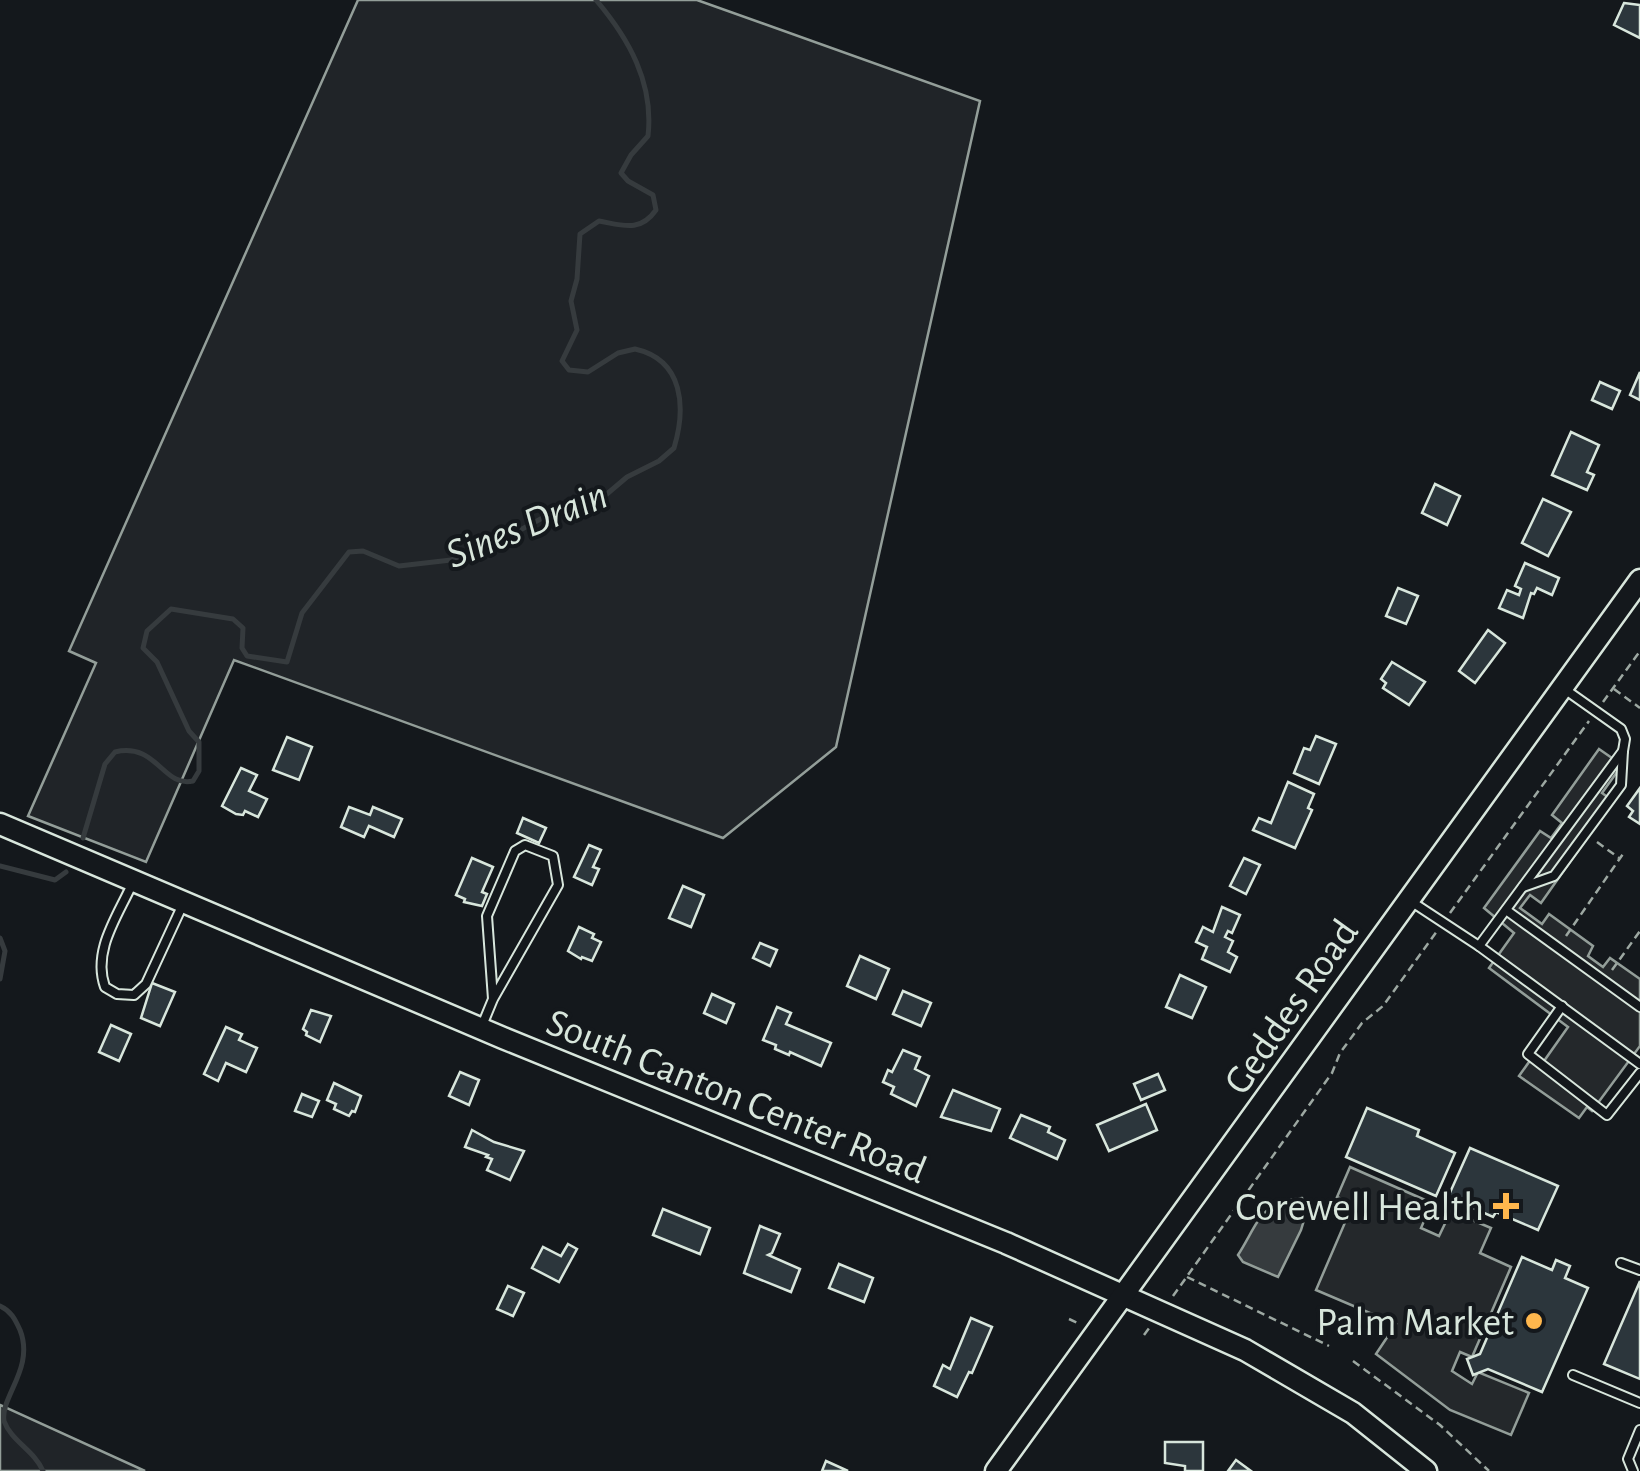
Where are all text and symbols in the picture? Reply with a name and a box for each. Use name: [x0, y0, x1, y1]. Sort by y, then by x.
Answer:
water label: Sines Drain: [440, 474, 613, 576]
street label: Geddes Road: [1217, 913, 1366, 1102]
street label: South Canton Center Road: [541, 1002, 932, 1191]
place label: Corewell Health: [1235, 1188, 1484, 1228]
marker: Corewell Health: [1493, 1193, 1519, 1219]
place label: Palm Market: [1316, 1303, 1514, 1343]
marker: Palm Market: [1523, 1310, 1545, 1332]

